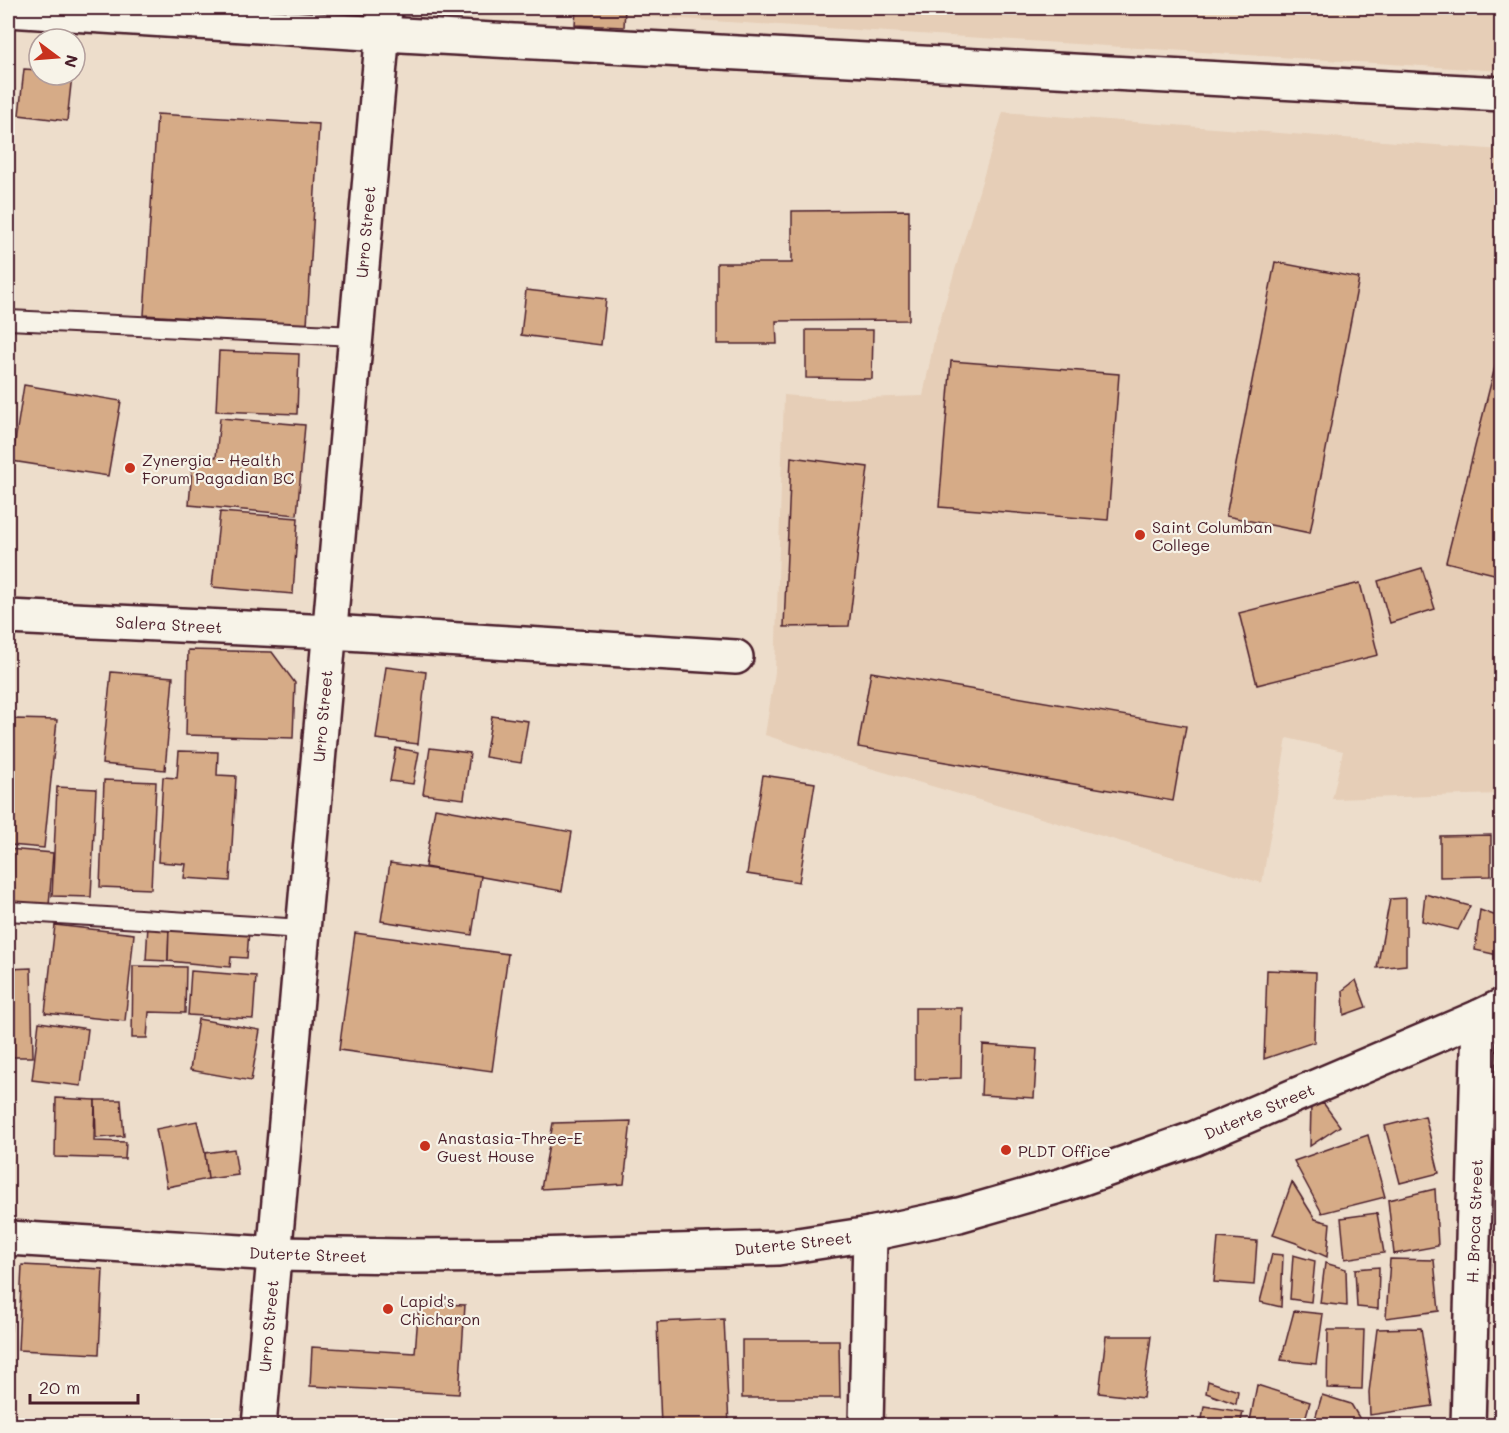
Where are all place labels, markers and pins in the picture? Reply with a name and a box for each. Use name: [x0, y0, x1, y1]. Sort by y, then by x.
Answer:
place label: Zynergia - Health Forum Pagadian BC: [142, 449, 294, 488]
marker: Zynergia - Health Forum Pagadian BC: [123, 461, 137, 475]
place label: Saint Columban College: [1152, 516, 1272, 555]
marker: Saint Columban College: [1133, 528, 1147, 542]
place label: Anastasia-Three-E Guest House: [437, 1127, 583, 1166]
marker: Anastasia-Three-E Guest House: [418, 1139, 432, 1153]
place label: PLDT Office: [1018, 1140, 1111, 1161]
marker: PLDT Office: [999, 1143, 1013, 1157]
place label: Lapid's Chicharon: [400, 1290, 480, 1329]
marker: Lapid's Chicharon: [381, 1302, 395, 1316]

